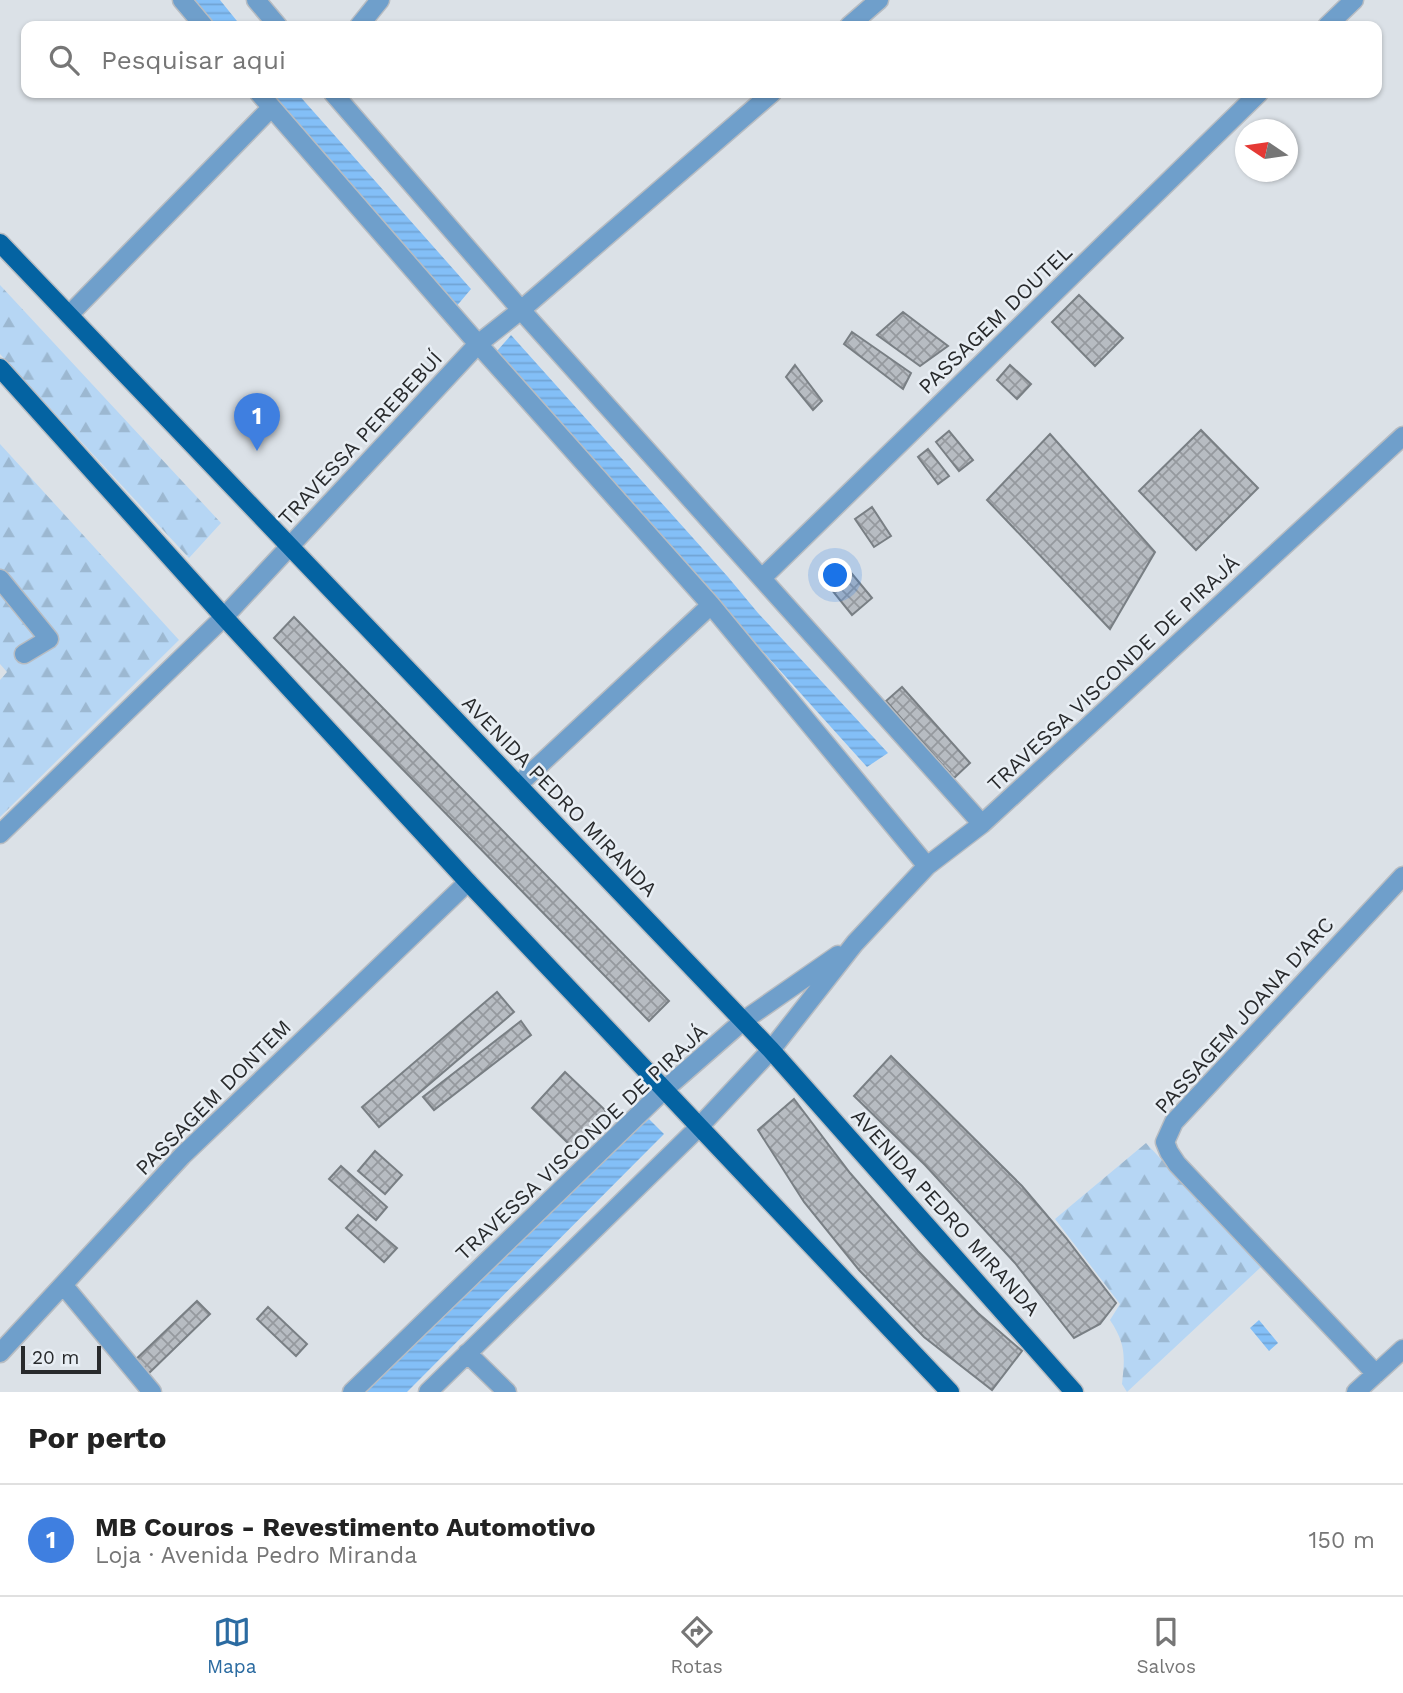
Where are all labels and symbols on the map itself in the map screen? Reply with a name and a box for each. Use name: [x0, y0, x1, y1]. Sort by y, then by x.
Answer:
north arrow: [1235, 119, 1298, 182]
street label: PASSAGEM DOUTEL: [913, 239, 1077, 399]
street label: TRAVESSA PEREBEBUÍ: [273, 346, 447, 530]
pin: 1: [234, 393, 280, 451]
street label: TRAVESSA VISCONDE DE PIRAJÁ: [982, 550, 1244, 796]
your location: [818, 558, 852, 592]
street label: AVENIDA PEDRO MIRANDA: [457, 690, 663, 902]
street label: PASSAGEM JOANA D'ARC: [1149, 912, 1339, 1118]
street label: PASSAGEM DONTEM: [130, 1014, 296, 1180]
street label: TRAVESSA VISCONDE DE PIRAJÁ: [450, 1019, 712, 1265]
street label: AVENIDA PEDRO MIRANDA: [846, 1103, 1046, 1321]
scale bar: [21, 1343, 102, 1375]

